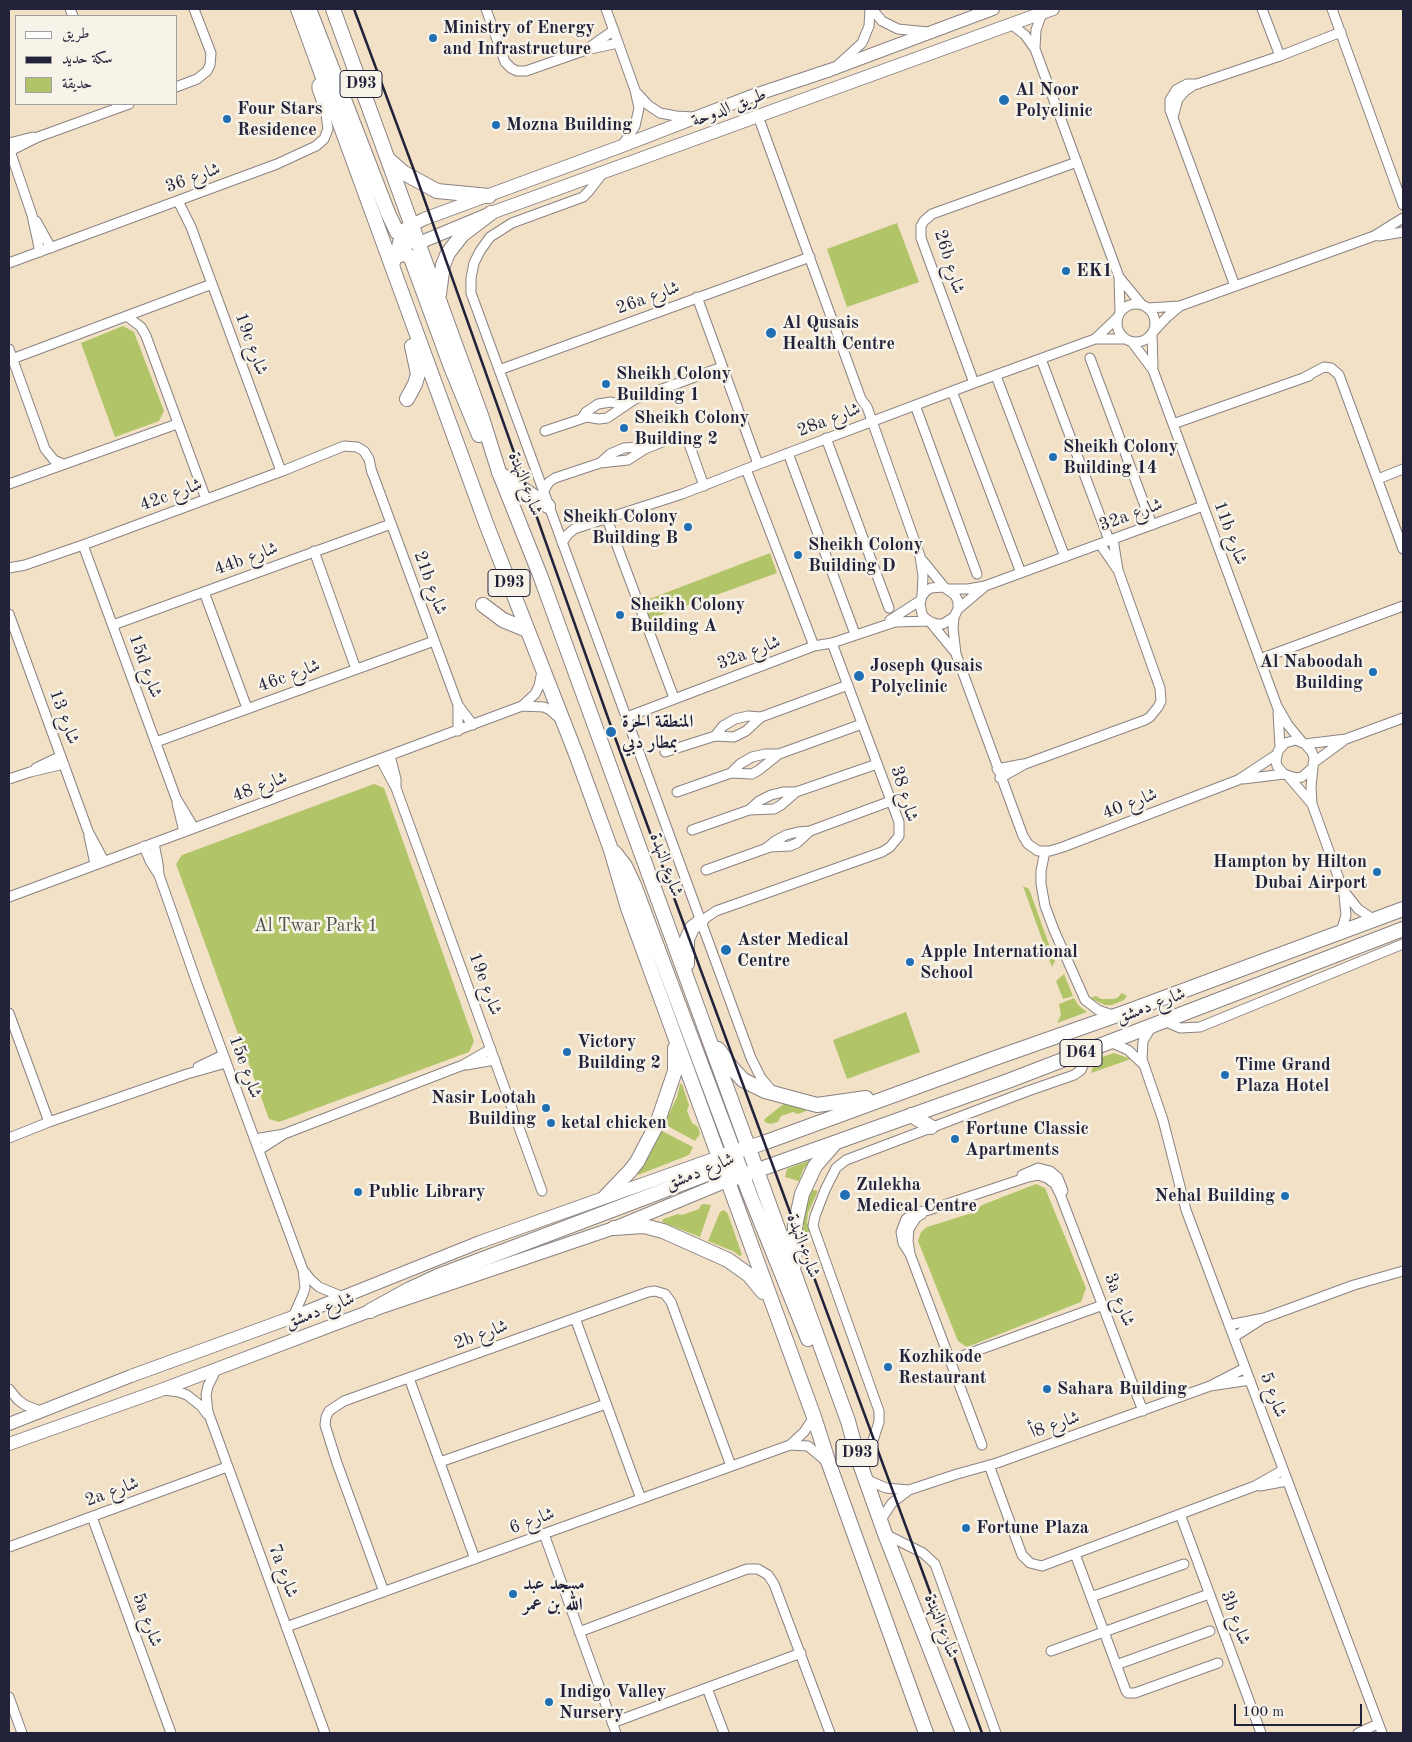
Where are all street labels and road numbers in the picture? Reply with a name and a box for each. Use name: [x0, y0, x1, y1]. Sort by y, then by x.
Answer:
road number: D93: [340, 70, 382, 98]
street label: طريق الدوحة: [689, 84, 769, 132]
street label: شارع 36: [162, 158, 224, 198]
street label: 26b شارع: [929, 227, 969, 297]
street label: 26a شارع: [613, 277, 683, 319]
street label: 19c شارع: [230, 310, 272, 378]
street label: 28a شارع: [794, 398, 864, 442]
street label: شارع النهدة: [503, 449, 547, 519]
street label: 42c شارع: [137, 474, 205, 516]
street label: 32a شارع: [1096, 494, 1166, 536]
street label: 11b شارع: [1208, 498, 1252, 568]
street label: 44b شارع: [211, 537, 281, 581]
street label: 21b شارع: [408, 548, 452, 618]
road number: D93: [488, 570, 530, 596]
street label: 15d شارع: [123, 631, 167, 701]
street label: 32a شارع: [714, 631, 784, 675]
street label: 46c شارع: [255, 655, 323, 697]
street label: شارع 13: [44, 686, 84, 748]
street label: شارع 38: [885, 764, 923, 824]
street label: شارع 48: [229, 767, 291, 807]
street label: شارع 40: [1099, 784, 1161, 824]
street label: شارع النهدة: [644, 830, 688, 900]
street label: 19e شارع: [464, 950, 506, 1018]
street label: شارع دمشق: [1113, 983, 1189, 1029]
street label: 15e شارع: [224, 1033, 266, 1101]
road number: D64: [1060, 1040, 1102, 1066]
street label: شارع دمشق: [662, 1148, 738, 1196]
street label: شارع النهدة: [781, 1211, 825, 1281]
street label: 3a شارع: [1099, 1270, 1139, 1330]
street label: شارع دمشق: [282, 1288, 358, 1334]
street label: 2b شارع: [451, 1315, 511, 1355]
street label: شارع 5: [1255, 1369, 1291, 1421]
street label: شارع 8أ: [1027, 1406, 1083, 1444]
road number: D93: [836, 1440, 878, 1466]
street label: 2a شارع: [82, 1472, 142, 1512]
street label: شارع 6: [506, 1503, 558, 1539]
street label: 7a شارع: [263, 1541, 303, 1601]
street label: 3b شارع: [1215, 1588, 1255, 1648]
street label: 5a شارع: [127, 1590, 167, 1650]
street label: شارع النهدة: [919, 1591, 963, 1661]

